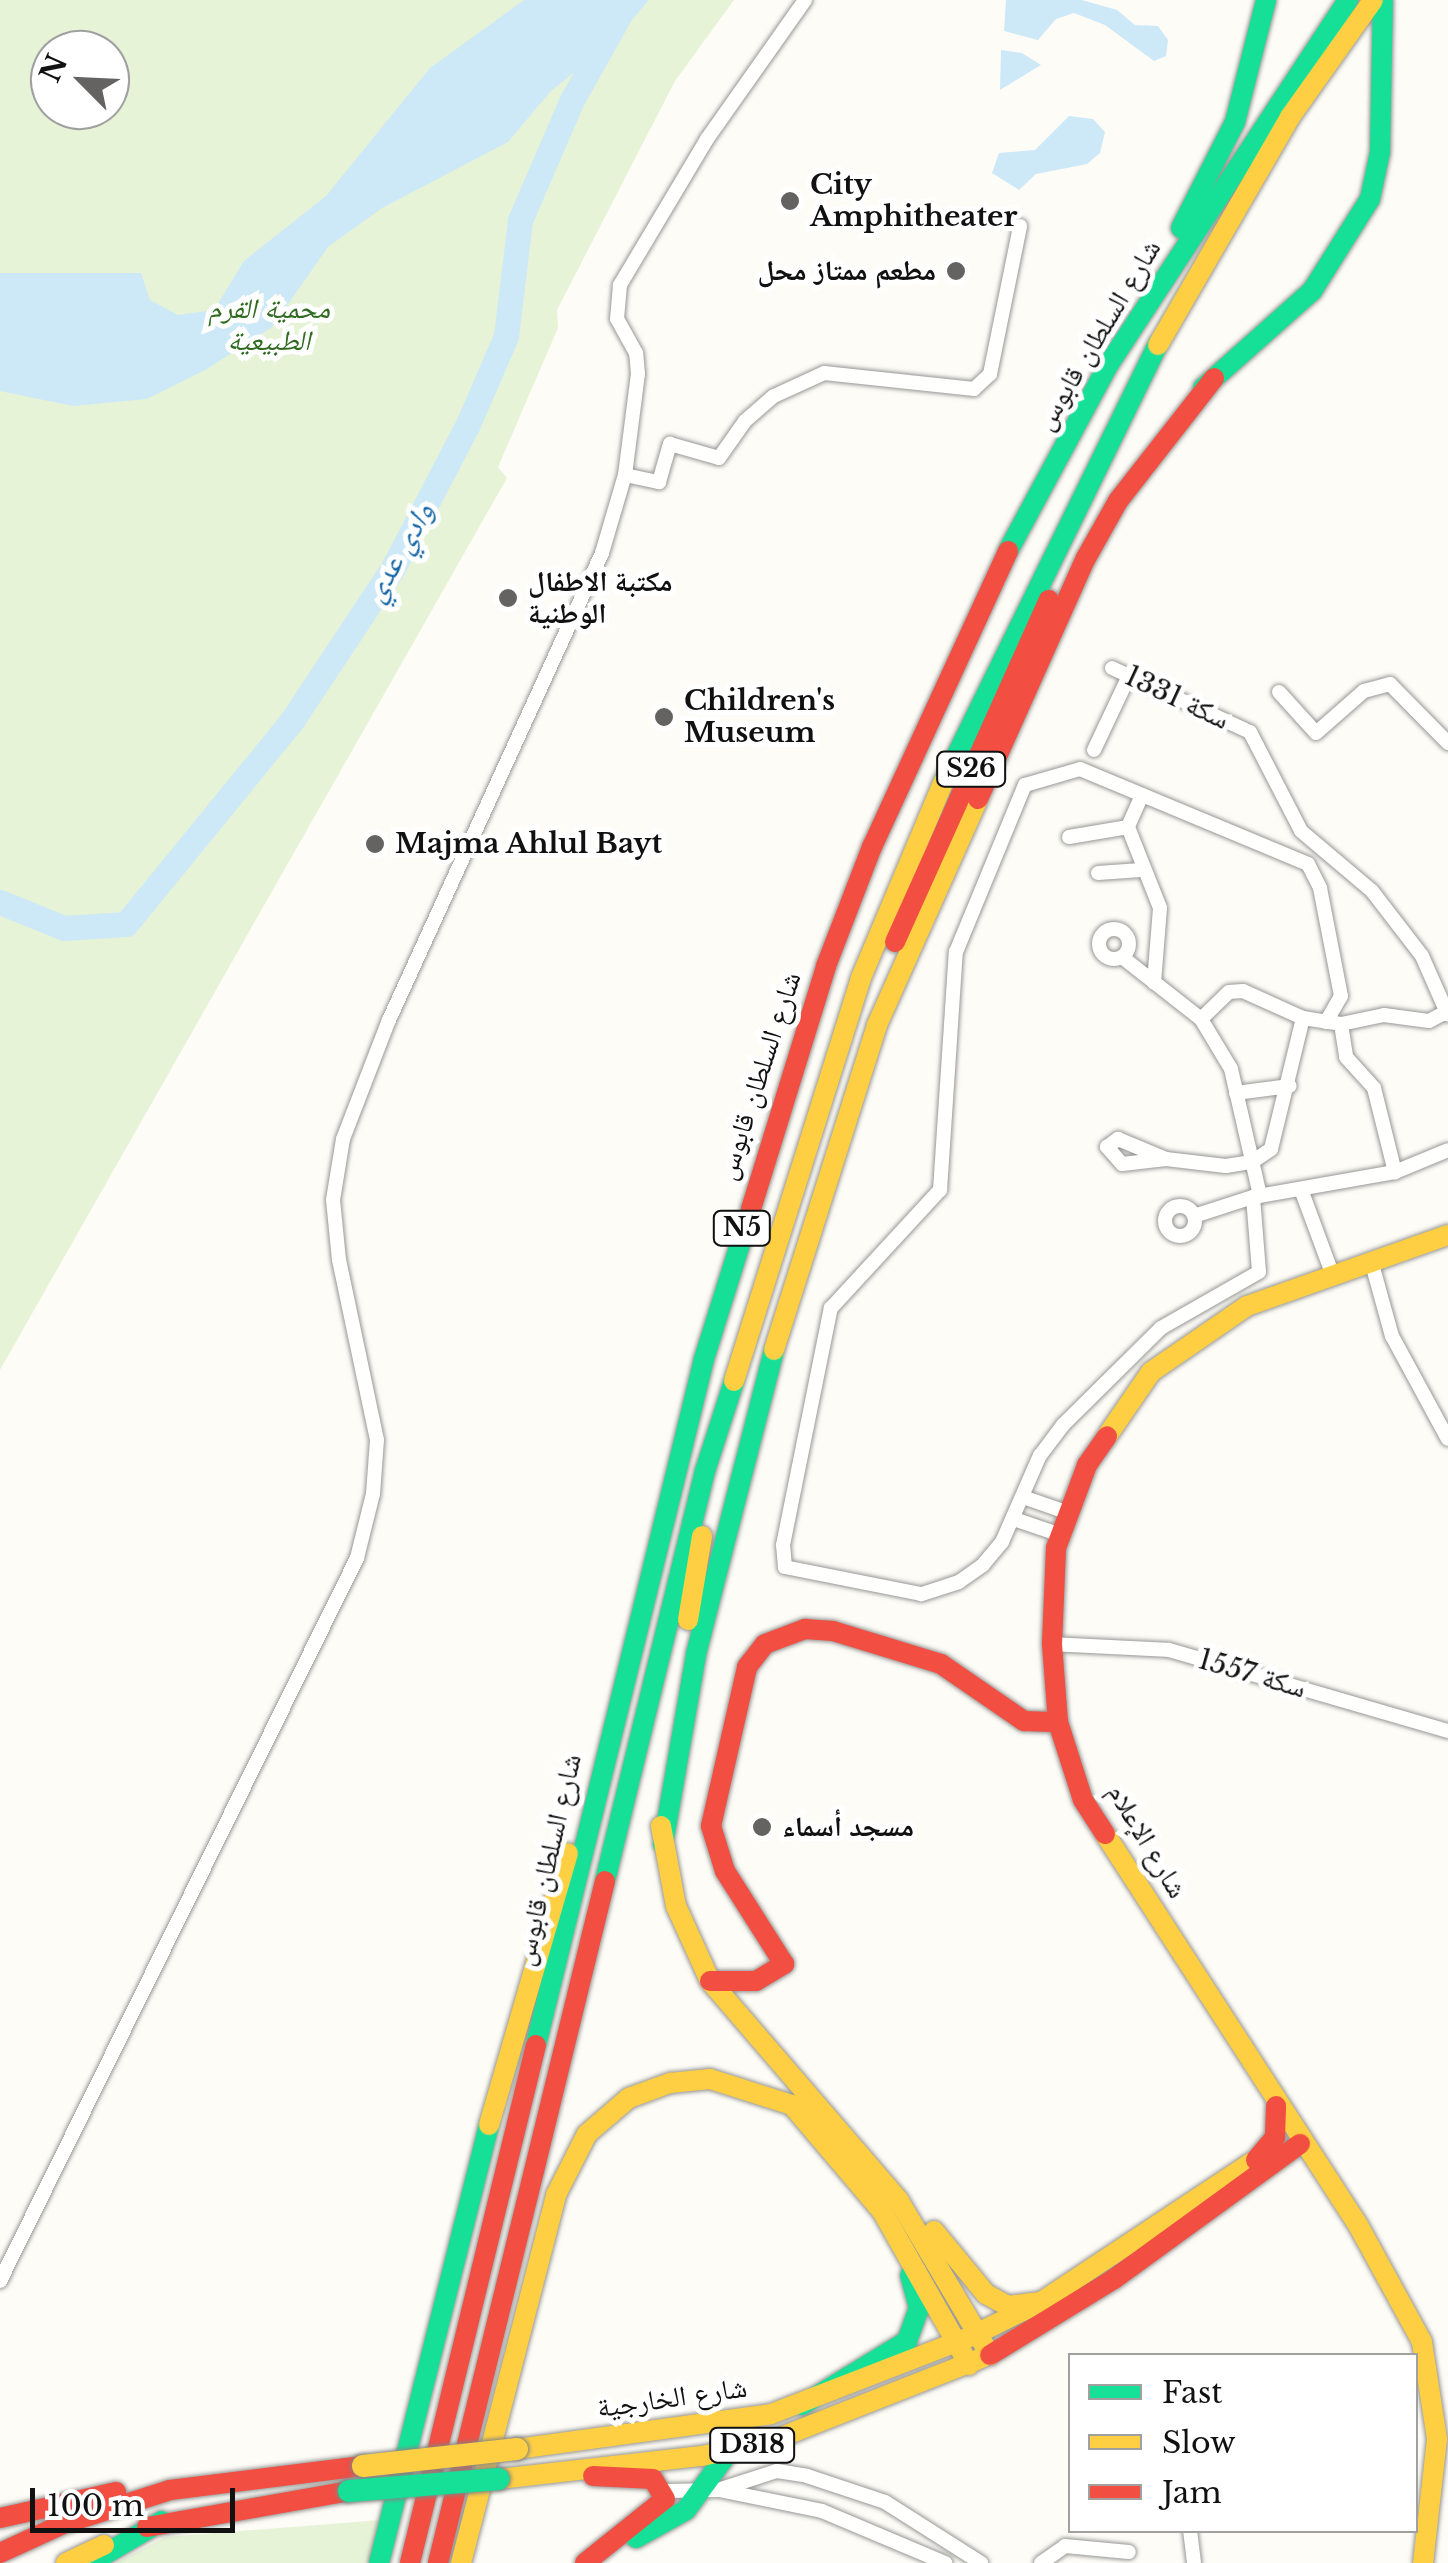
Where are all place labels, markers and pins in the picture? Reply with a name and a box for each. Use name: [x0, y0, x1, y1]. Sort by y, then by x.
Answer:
place label: City Amphitheater: [810, 168, 1017, 234]
marker: City Amphitheater: [779, 190, 801, 212]
place label: مطعم ممتاز محل: [758, 254, 936, 288]
marker: مطعم ممتاز محل: [945, 260, 967, 282]
place label: مكتبة الاطفال الوطنية: [528, 565, 672, 631]
marker: مكتبة الاطفال الوطنية: [497, 587, 519, 609]
place label: Children's Museum: [684, 684, 835, 750]
marker: Children's Museum: [653, 706, 675, 728]
place label: Majma Ahlul Bayt: [395, 827, 663, 861]
marker: Majma Ahlul Bayt: [364, 833, 386, 855]
place label: مسجد أسماء: [782, 1810, 914, 1844]
marker: مسجد أسماء: [751, 1816, 773, 1838]

